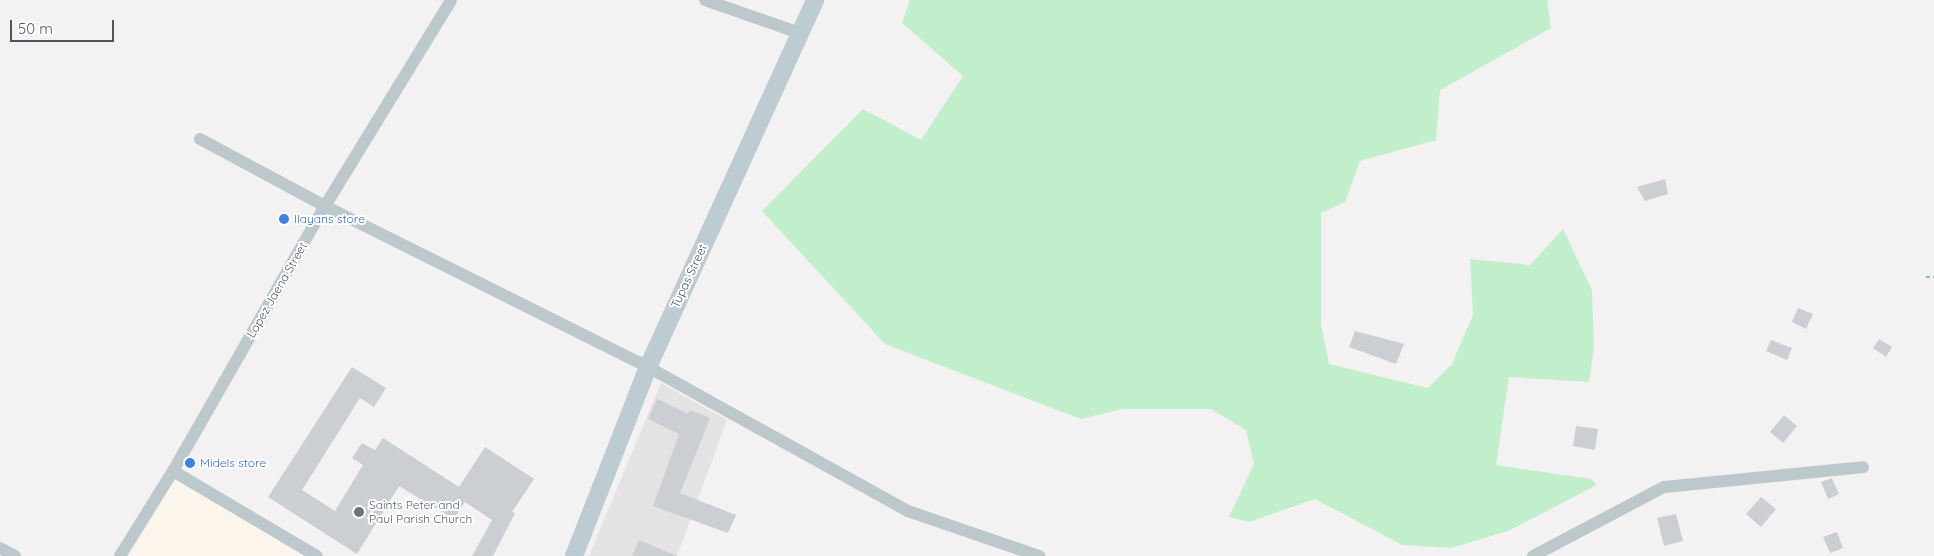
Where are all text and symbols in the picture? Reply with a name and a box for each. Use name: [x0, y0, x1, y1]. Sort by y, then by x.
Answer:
scale bar: [12, 10, 116, 42]
text: 50 m: [18, 19, 53, 38]
place label: Ilayans store: [294, 212, 365, 226]
marker: Ilayans store: [278, 213, 290, 225]
street label: Lopez Jaena Street: [244, 240, 310, 340]
street label: Tupas Street: [668, 242, 710, 310]
place label: Midels store: [200, 456, 266, 470]
marker: Midels store: [184, 457, 196, 469]
place label: Saints Peter and Paul Parish Church: [369, 498, 472, 526]
marker: Saints Peter and Paul Parish Church: [353, 506, 365, 518]

